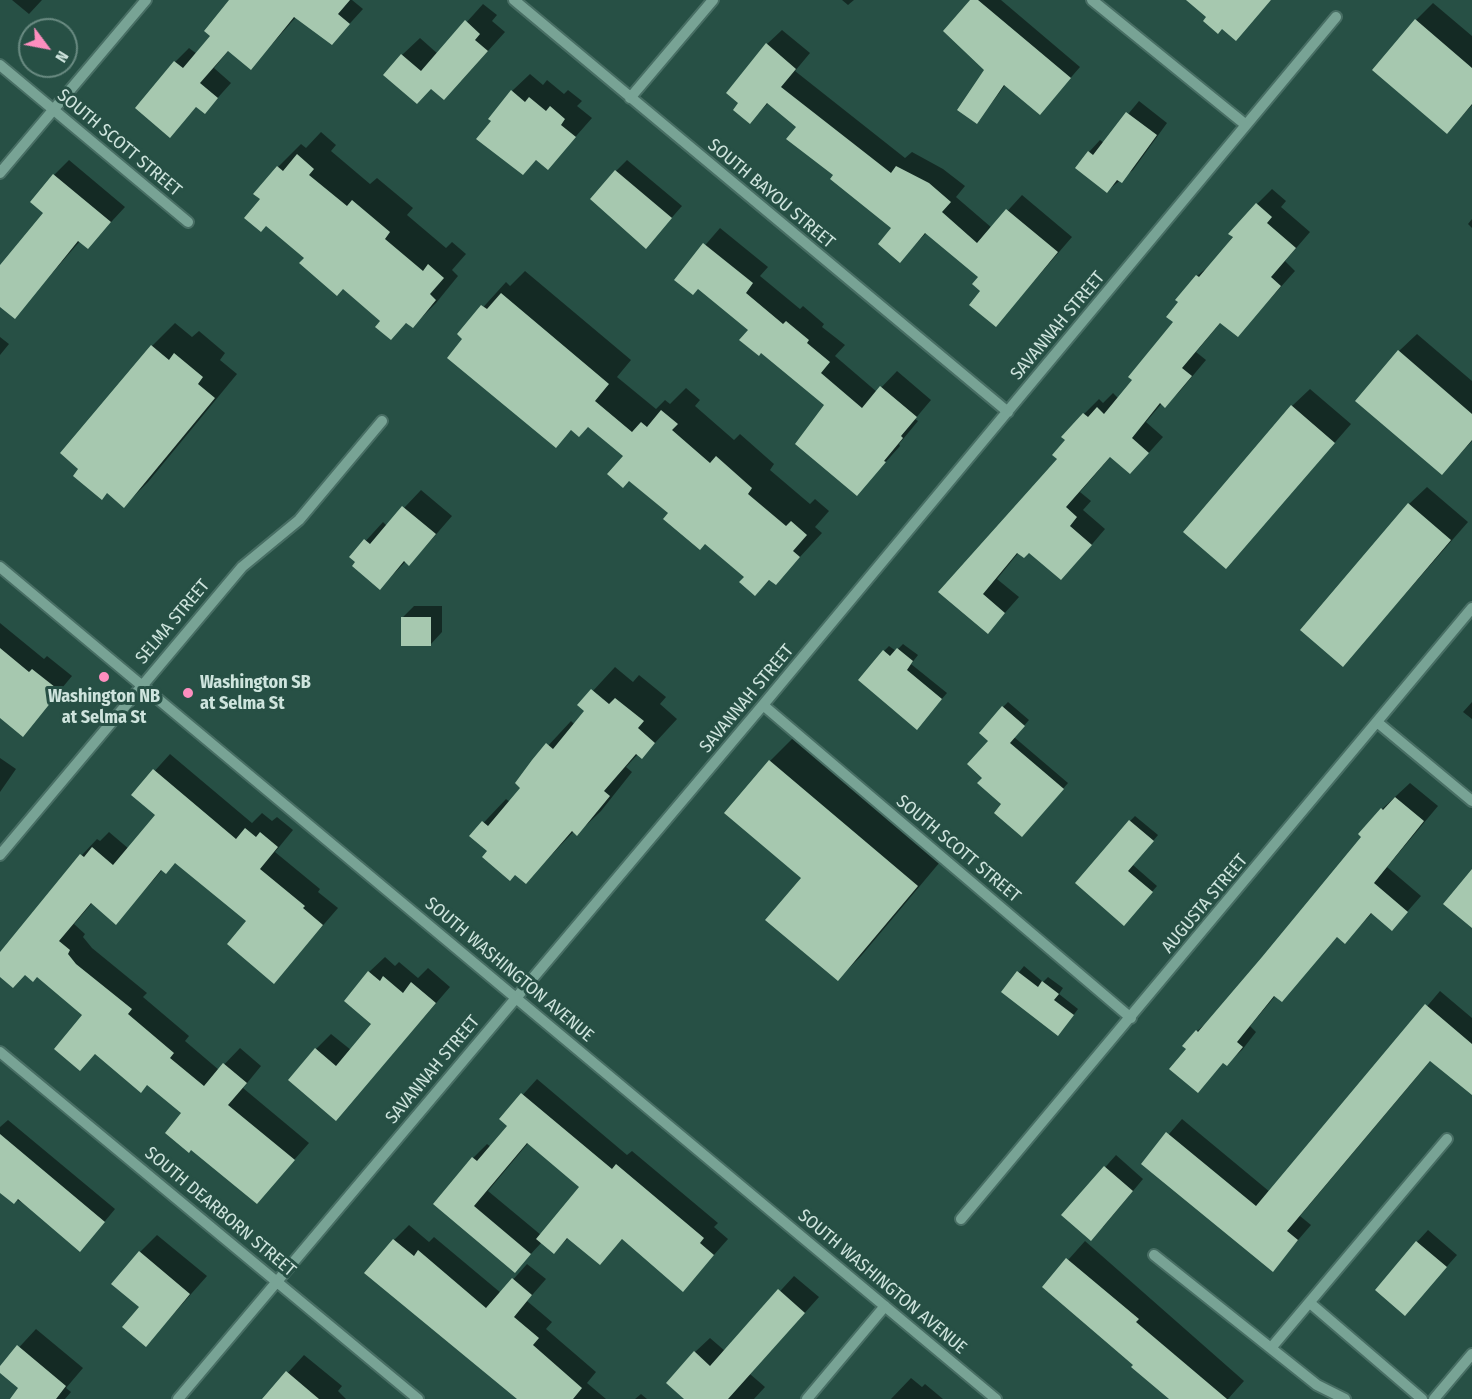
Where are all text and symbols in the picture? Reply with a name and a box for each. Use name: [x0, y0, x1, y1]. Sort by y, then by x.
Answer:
north arrow: [18, 18, 78, 78]
text: N: [51, 48, 73, 66]
street label: SOUTH SCOTT STREET: [53, 85, 185, 201]
street label: SOUTH BAYOU STREET: [703, 135, 839, 253]
street label: SAVANNAH STREET: [1006, 267, 1110, 385]
street label: SELMA STREET: [131, 575, 215, 669]
street label: SAVANNAH STREET: [695, 640, 799, 758]
marker: Washington NB at Selma St: [97, 670, 111, 684]
place label: Washington SB at Selma St: [200, 672, 311, 714]
place label: Washington NB at Selma St: [48, 686, 160, 728]
marker: Washington SB at Selma St: [181, 686, 195, 700]
street label: SOUTH SCOTT STREET: [892, 791, 1024, 907]
street label: AUGUSTA STREET: [1157, 850, 1253, 958]
street label: SOUTH WASHINGTON AVENUE: [420, 893, 598, 1047]
street label: SAVANNAH STREET: [381, 1011, 485, 1129]
street label: SOUTH DEARBORN STREET: [140, 1143, 300, 1281]
street label: SOUTH WASHINGTON AVENUE: [793, 1205, 971, 1359]

